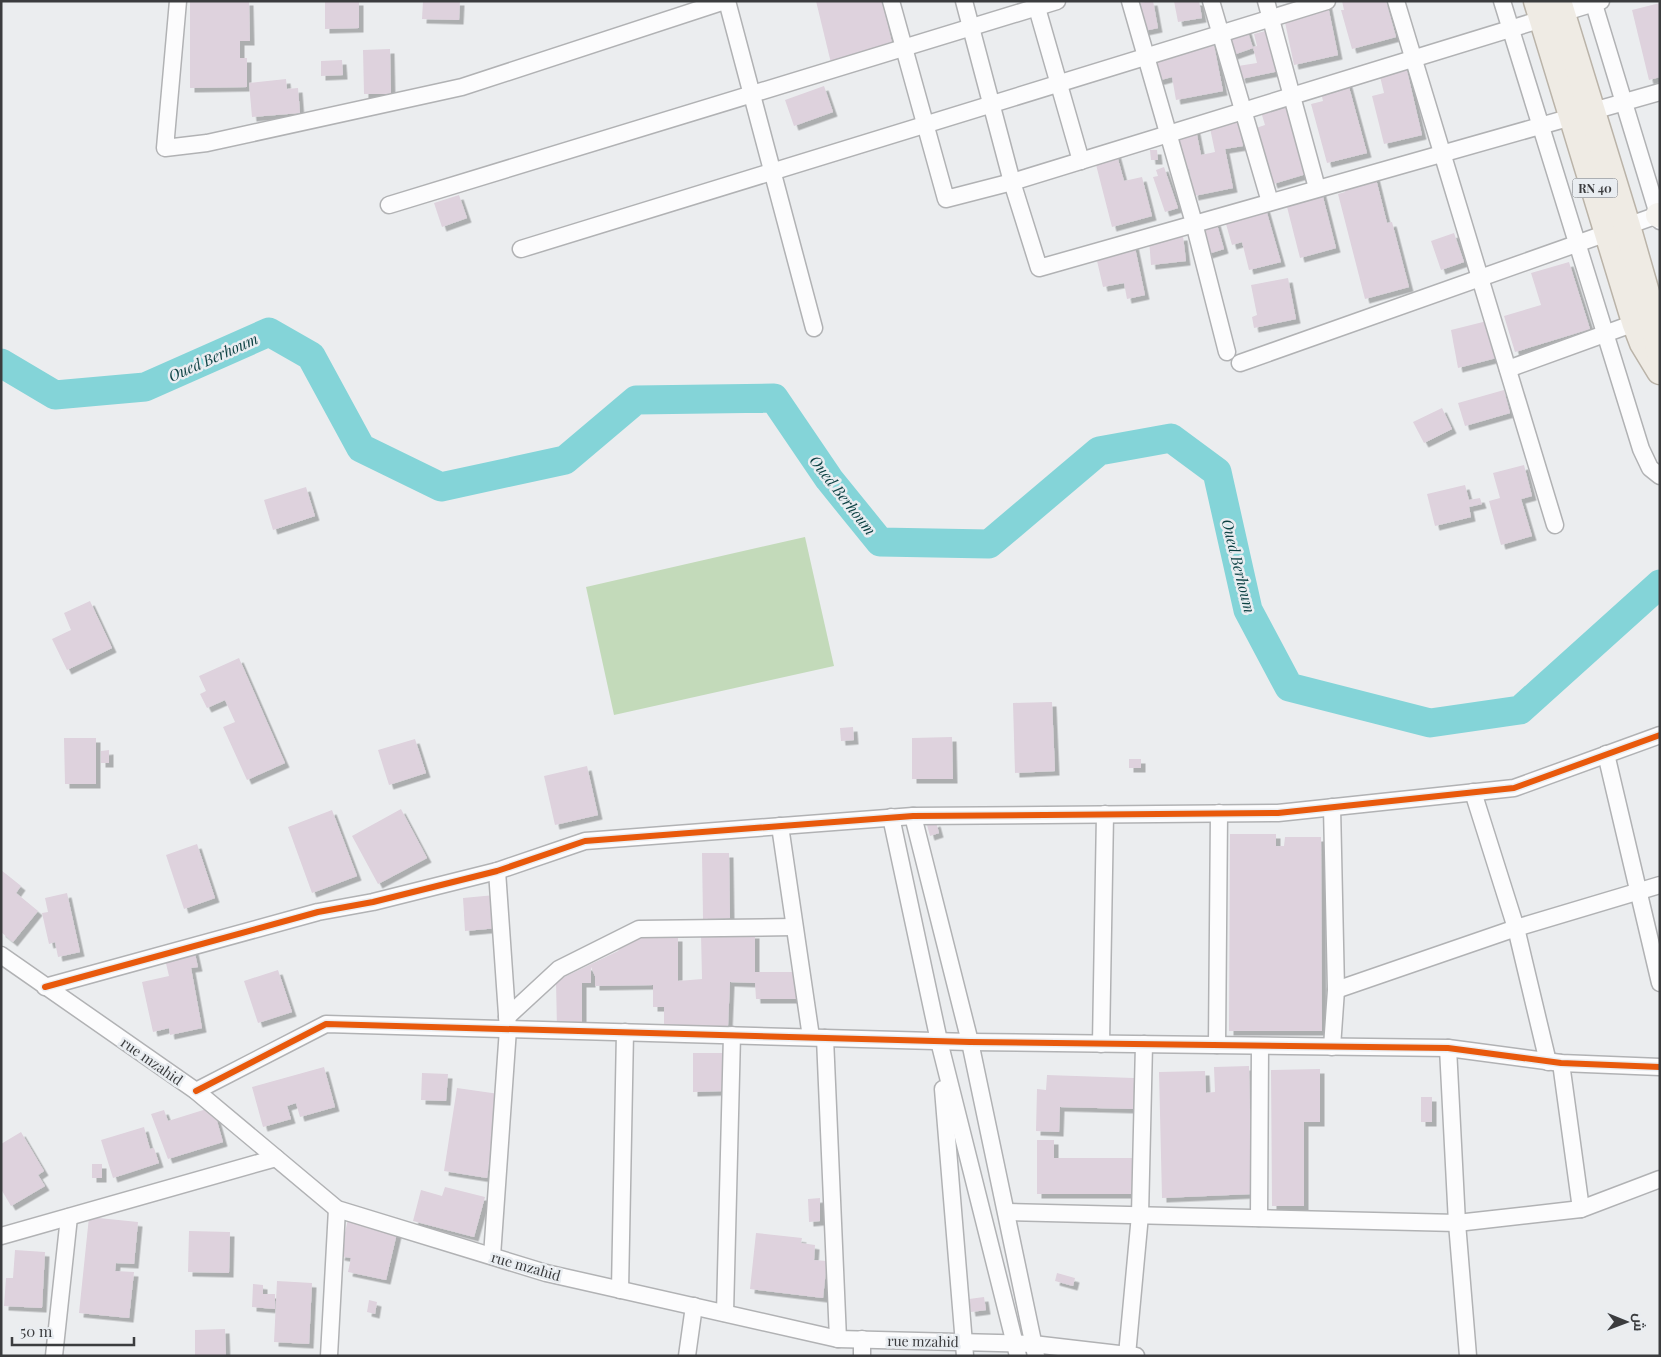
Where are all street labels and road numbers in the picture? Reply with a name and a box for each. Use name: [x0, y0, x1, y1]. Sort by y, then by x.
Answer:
road number: RN 40: [1572, 178, 1618, 198]
street label: rue mzahid: [117, 1033, 187, 1089]
street label: rue mzahid: [489, 1247, 563, 1285]
street label: rue mzahid: [887, 1331, 959, 1351]

